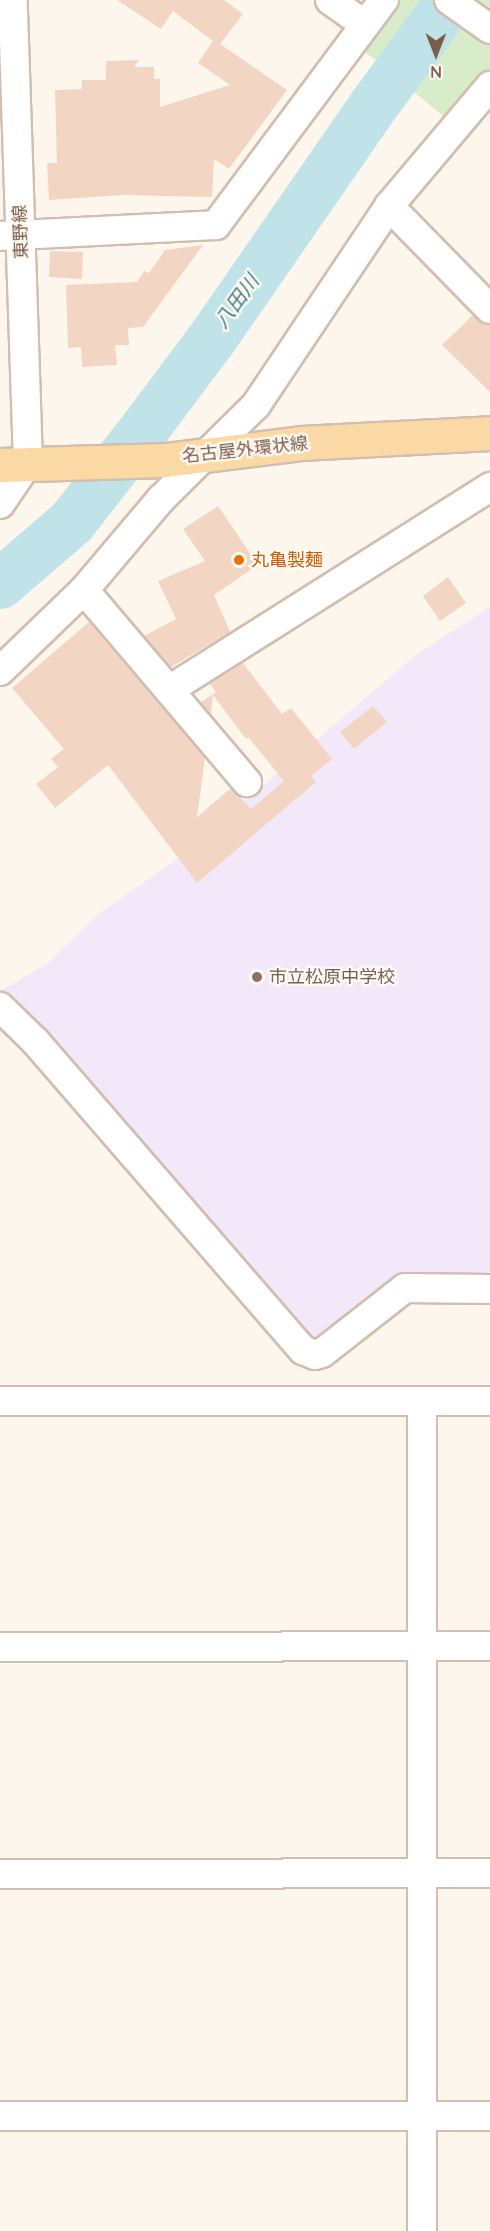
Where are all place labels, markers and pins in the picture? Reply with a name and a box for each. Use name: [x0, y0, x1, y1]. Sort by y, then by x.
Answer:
place label: 丸亀製麺: [251, 549, 323, 571]
marker: 丸亀製麺: [232, 553, 246, 567]
place label: 市立松原中学校: [269, 966, 395, 988]
marker: 市立松原中学校: [250, 970, 264, 984]

